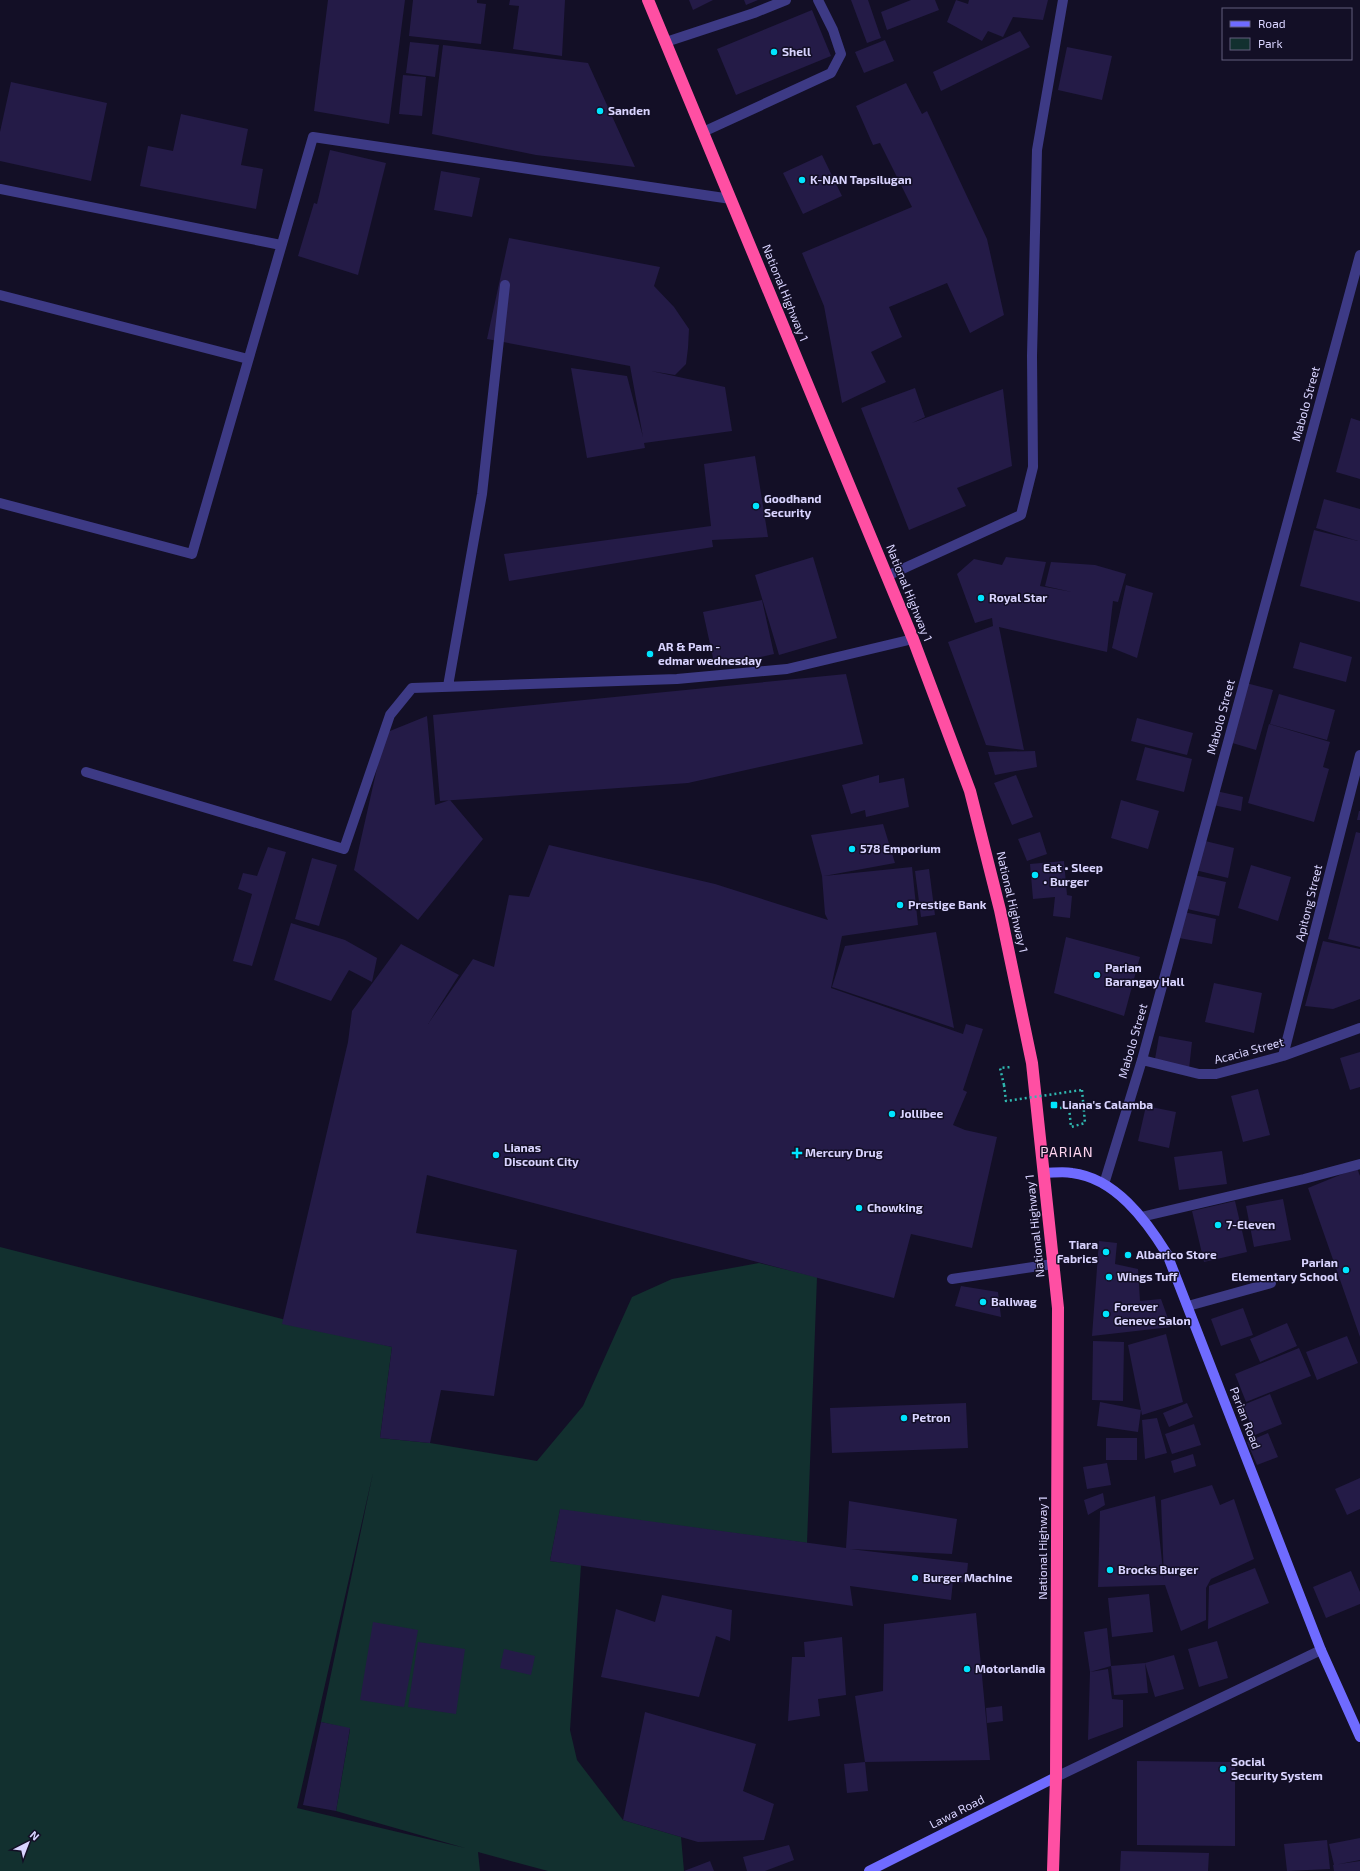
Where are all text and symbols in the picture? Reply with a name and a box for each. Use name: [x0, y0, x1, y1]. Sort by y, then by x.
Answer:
legend: [1222, 8, 1352, 60]
text: Road: [1258, 16, 1286, 30]
text: Park: [1258, 36, 1283, 50]
place label: Shell: [782, 44, 811, 58]
marker: Shell: [769, 47, 779, 57]
place label: Sanden: [608, 103, 650, 117]
marker: Sanden: [595, 106, 605, 116]
place label: K-NAN Tapsilugan: [810, 172, 912, 186]
marker: K-NAN Tapsilugan: [797, 175, 807, 185]
street label: National Highway 1: [760, 242, 812, 343]
street label: Mabolo Street: [1288, 364, 1322, 443]
place label: Goodhand Security: [764, 491, 822, 520]
marker: Goodhand Security: [751, 501, 761, 511]
street label: National Highway 1: [884, 542, 936, 643]
place label: Royal Star: [989, 590, 1047, 605]
marker: Royal Star: [976, 593, 986, 603]
place label: AR & Pam - edmar wednesday: [658, 639, 762, 668]
marker: AR & Pam - edmar wednesday: [645, 649, 655, 659]
street label: Mabolo Street: [1203, 677, 1237, 756]
place label: 578 Emporium: [860, 841, 941, 855]
marker: 578 Emporium: [847, 844, 857, 854]
street label: National Highway 1: [995, 850, 1031, 954]
place label: Eat • Sleep • Burger: [1043, 860, 1103, 888]
street label: Apitong Street: [1292, 863, 1324, 943]
marker: Eat • Sleep • Burger: [1030, 870, 1040, 880]
place label: Prestige Bank: [908, 897, 987, 911]
marker: Prestige Bank: [895, 900, 905, 910]
place label: Parian Barangay Hall: [1105, 960, 1185, 989]
marker: Parian Barangay Hall: [1092, 970, 1102, 980]
street label: Mabolo Street: [1115, 1001, 1150, 1080]
street label: Acacia Street: [1212, 1034, 1285, 1066]
place label: Liana's Calamba: [1062, 1097, 1153, 1111]
marker: Liana's Calamba: [1049, 1100, 1059, 1110]
place label: Jollibee: [900, 1106, 944, 1120]
marker: Jollibee: [887, 1109, 897, 1119]
place label: Lianas Discount City: [504, 1140, 579, 1169]
district label: PARIAN: [1040, 1143, 1094, 1160]
place label: Mercury Drug: [805, 1145, 883, 1160]
marker: Mercury Drug: [792, 1148, 802, 1158]
marker: Lianas Discount City: [491, 1150, 501, 1160]
street label: National Highway 1: [1022, 1174, 1046, 1278]
place label: Chowking: [867, 1200, 923, 1214]
marker: Chowking: [854, 1203, 864, 1213]
place label: 7-Eleven: [1226, 1217, 1275, 1231]
marker: 7-Eleven: [1213, 1220, 1223, 1230]
place label: Tiara Fabrics: [1057, 1237, 1098, 1265]
marker: Tiara Fabrics: [1101, 1247, 1111, 1257]
place label: Albarico Store: [1136, 1247, 1217, 1261]
marker: Albarico Store: [1123, 1250, 1133, 1260]
place label: Parian Elementary School: [1231, 1255, 1338, 1284]
marker: Parian Elementary School: [1341, 1265, 1351, 1275]
place label: Wings Tuff: [1117, 1269, 1178, 1283]
marker: Wings Tuff: [1104, 1272, 1114, 1282]
place label: Baliwag: [991, 1294, 1037, 1308]
marker: Baliwag: [978, 1297, 988, 1307]
place label: Forever Geneve Salon: [1114, 1299, 1191, 1327]
marker: Forever Geneve Salon: [1101, 1309, 1111, 1319]
street label: Parian Road: [1228, 1385, 1264, 1451]
place label: Petron: [912, 1410, 950, 1424]
marker: Petron: [899, 1413, 909, 1423]
street label: National Highway 1: [1035, 1496, 1049, 1600]
place label: Brocks Burger: [1118, 1562, 1198, 1576]
marker: Brocks Burger: [1105, 1565, 1115, 1575]
place label: Burger Machine: [923, 1570, 1013, 1584]
marker: Burger Machine: [910, 1573, 920, 1583]
place label: Motorlandia: [975, 1661, 1046, 1675]
marker: Motorlandia: [962, 1664, 972, 1674]
place label: Social Security System: [1231, 1754, 1323, 1783]
marker: Social Security System: [1218, 1764, 1228, 1774]
street label: Lawa Road: [927, 1791, 986, 1831]
north arrow: [8, 1823, 48, 1863]
text: N: [28, 1828, 42, 1843]

